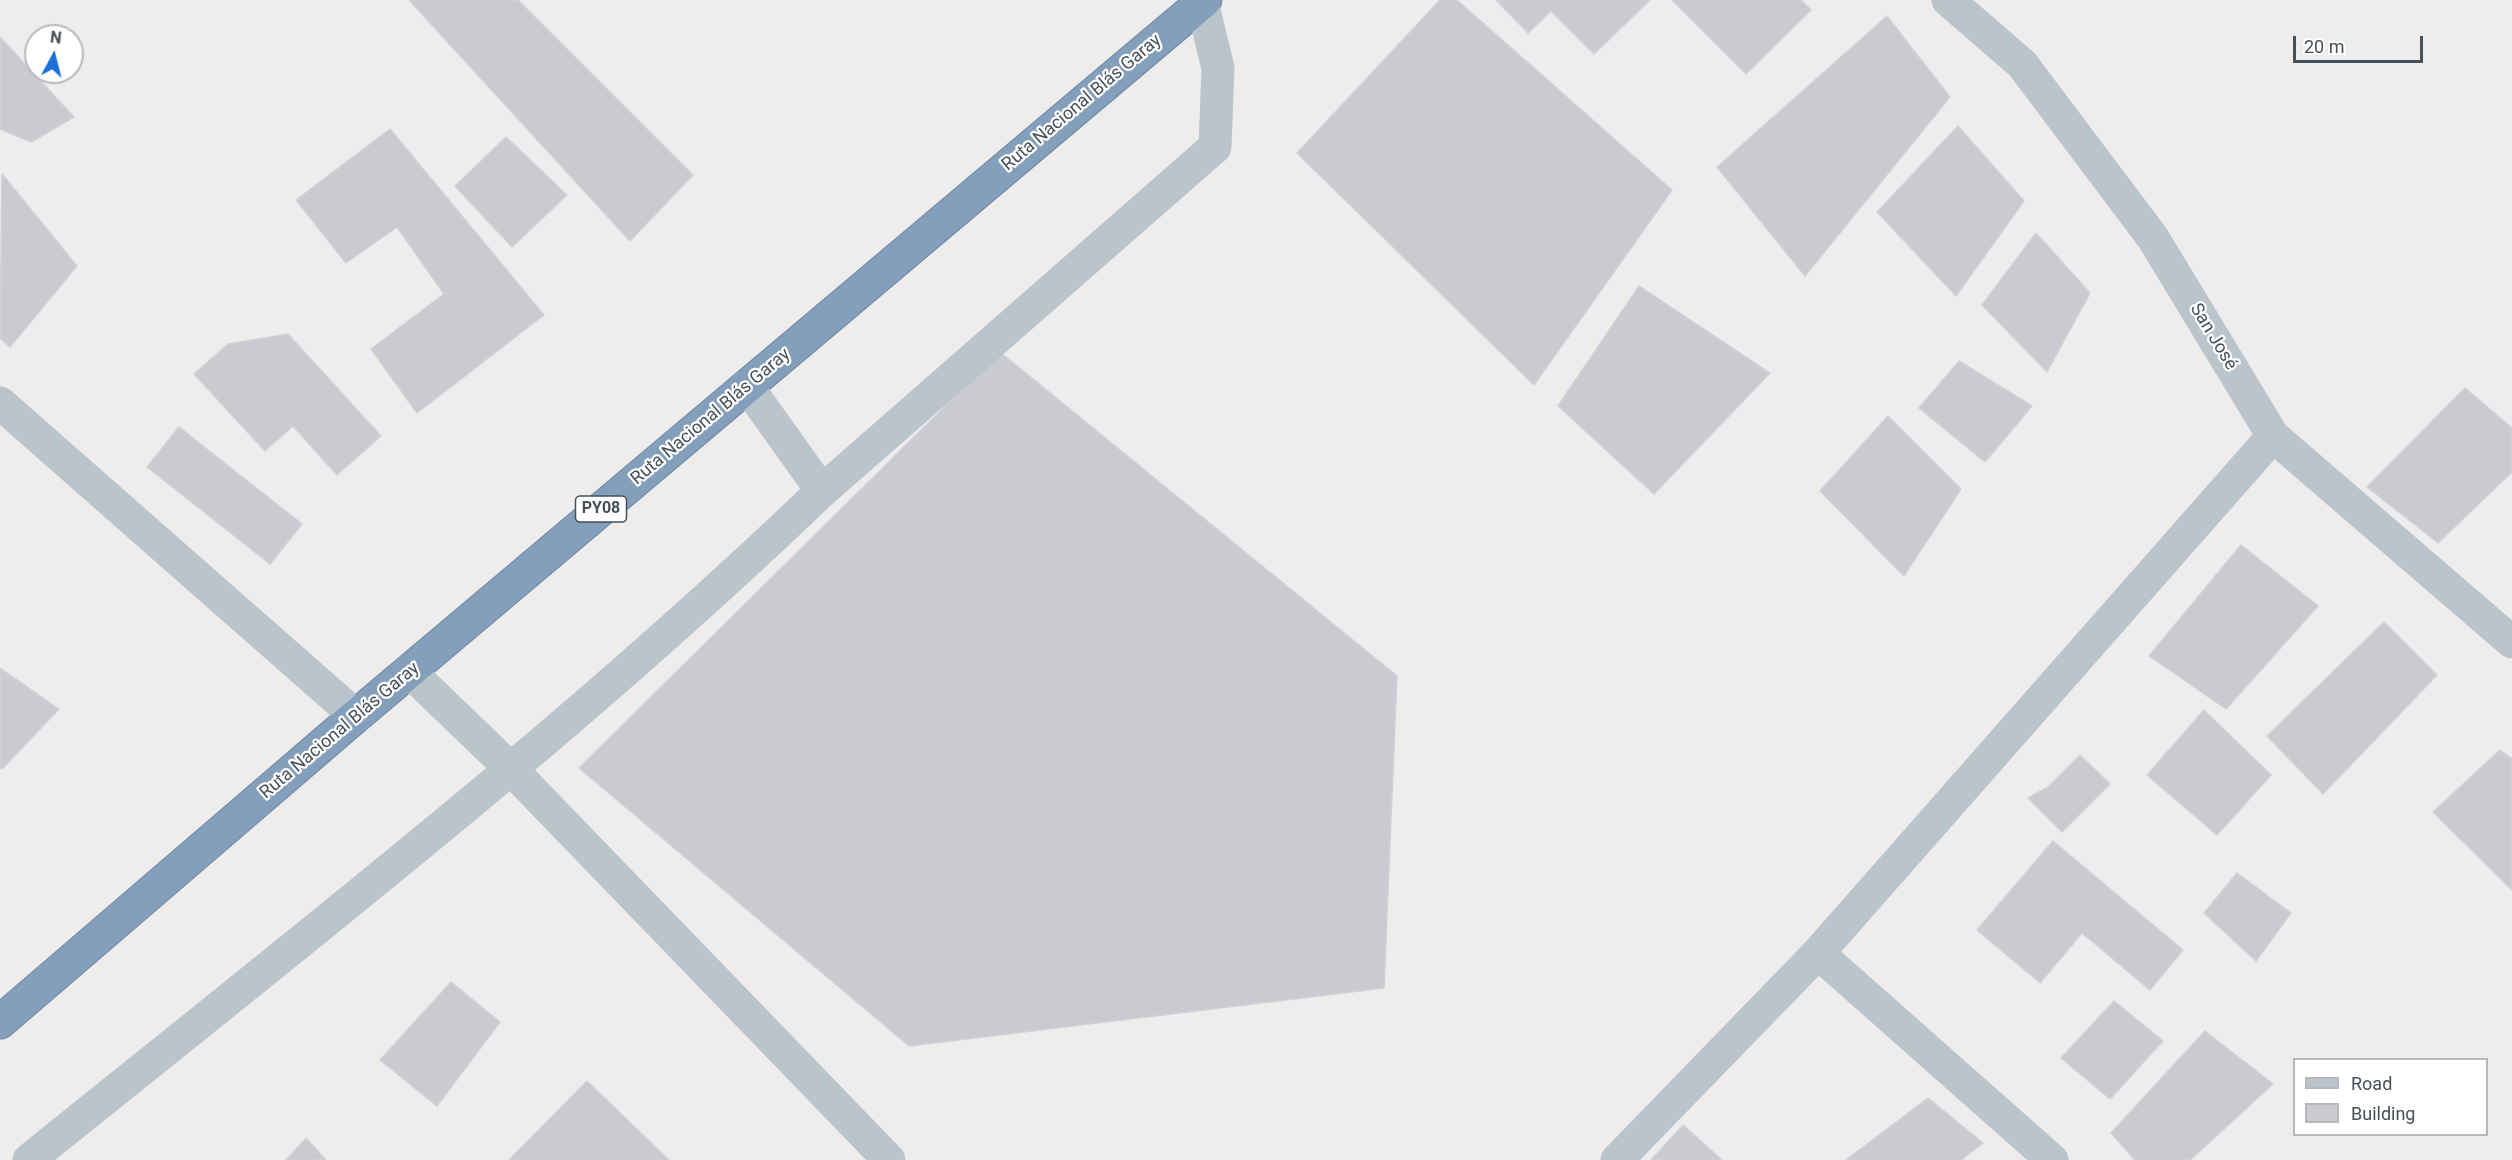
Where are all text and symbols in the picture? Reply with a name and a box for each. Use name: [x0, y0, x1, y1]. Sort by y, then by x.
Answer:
north arrow: [24, 24, 84, 84]
scale bar: [2296, 24, 2426, 62]
text: N: [49, 28, 63, 48]
street label: Ruta Nacional Blás Garay: [998, 30, 1166, 176]
text: 20 m: [2304, 36, 2344, 57]
street label: San José: [2185, 300, 2241, 374]
street label: Ruta Nacional Blás Garay: [627, 344, 795, 490]
road number: PY08: [576, 496, 626, 522]
street label: Ruta Nacional Blás Garay: [256, 658, 424, 804]
legend: [2293, 1058, 2488, 1136]
text: Road: [2351, 1073, 2392, 1094]
text: Building: [2351, 1103, 2415, 1124]

